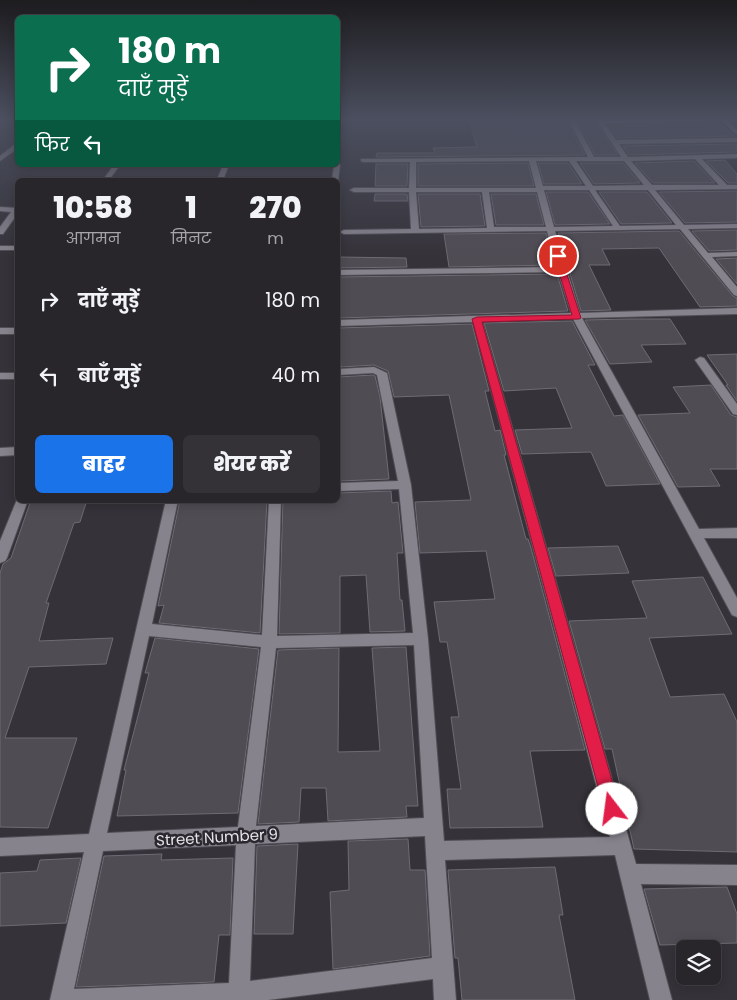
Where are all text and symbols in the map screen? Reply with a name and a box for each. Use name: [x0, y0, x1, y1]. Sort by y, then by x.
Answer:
text: 180 m: [118, 26, 221, 75]
icon: right: [35, 35, 100, 100]
text: दाएँ मुड़ें: [118, 73, 188, 104]
icon: left: [79, 130, 107, 158]
text: फिर: [35, 131, 69, 158]
text: 10:58: [53, 186, 133, 229]
text: 1: [185, 186, 197, 229]
text: 270: [249, 186, 302, 229]
text: आगमन: [65, 227, 120, 250]
text: मिनट: [171, 227, 211, 250]
text: m: [267, 227, 284, 250]
pin: [537, 235, 579, 277]
icon: arrive: [544, 242, 572, 270]
icon: right: [35, 287, 63, 315]
text: दाएँ मुड़ें: [78, 287, 139, 314]
text: 180 m: [265, 287, 320, 314]
icon: left: [35, 362, 63, 390]
text: बाएँ मुड़ें: [78, 362, 140, 389]
text: 40 m: [271, 362, 320, 389]
button: बाहर: [35, 435, 173, 493]
button: शेयर करें: [183, 435, 320, 493]
position arrow: [585, 782, 637, 834]
street label: Street Number 9: [156, 823, 278, 851]
map controls: [676, 940, 721, 985]
button: layers: [676, 940, 721, 985]

